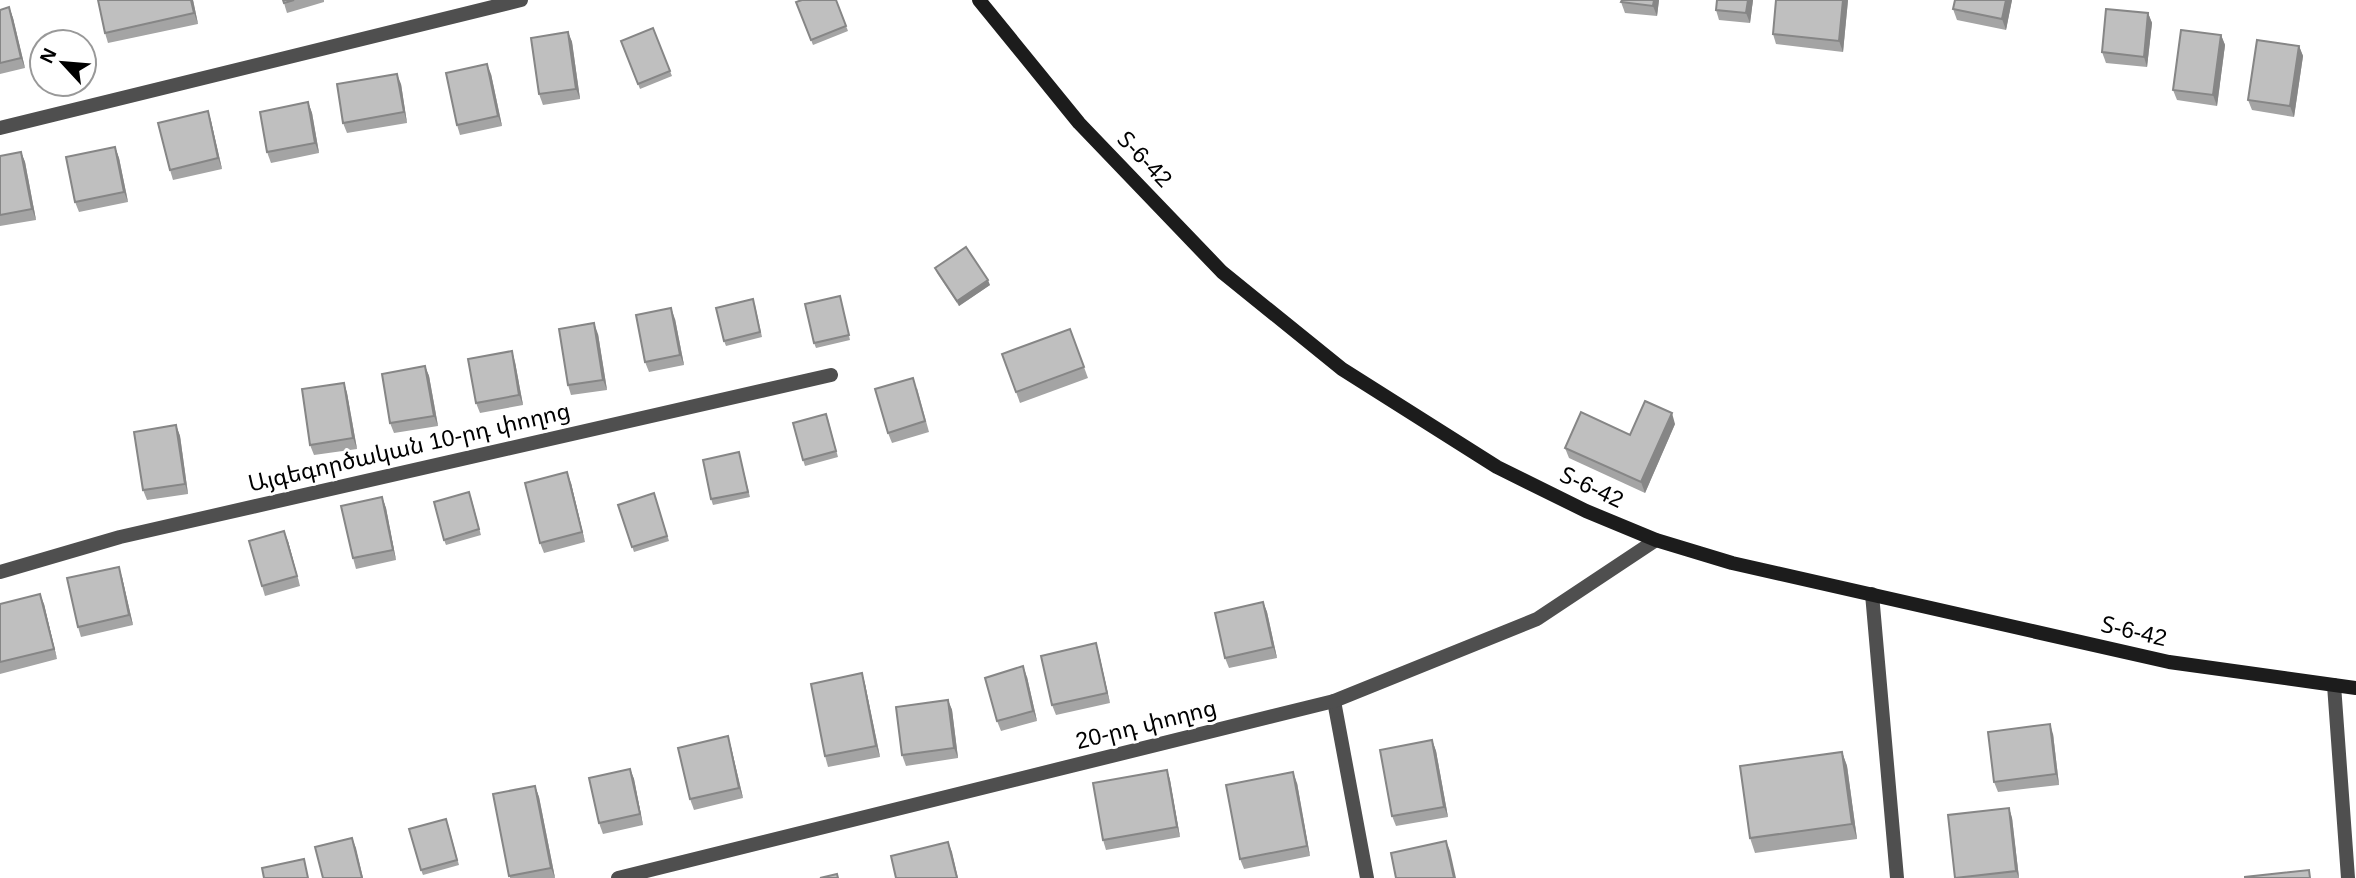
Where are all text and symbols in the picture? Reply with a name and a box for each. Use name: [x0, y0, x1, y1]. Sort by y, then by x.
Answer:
north arrow: [28, 28, 98, 98]
text: N: [36, 45, 61, 67]
street label: Տ-6-42: [1112, 126, 1178, 192]
street label: Այգեգործական 10-րդ փողոց: [246, 397, 573, 498]
street label: Տ-6-42: [1556, 461, 1628, 513]
street label: Տ-6-42: [2099, 611, 2169, 651]
street label: 20-րդ փողոց: [1073, 694, 1219, 755]

